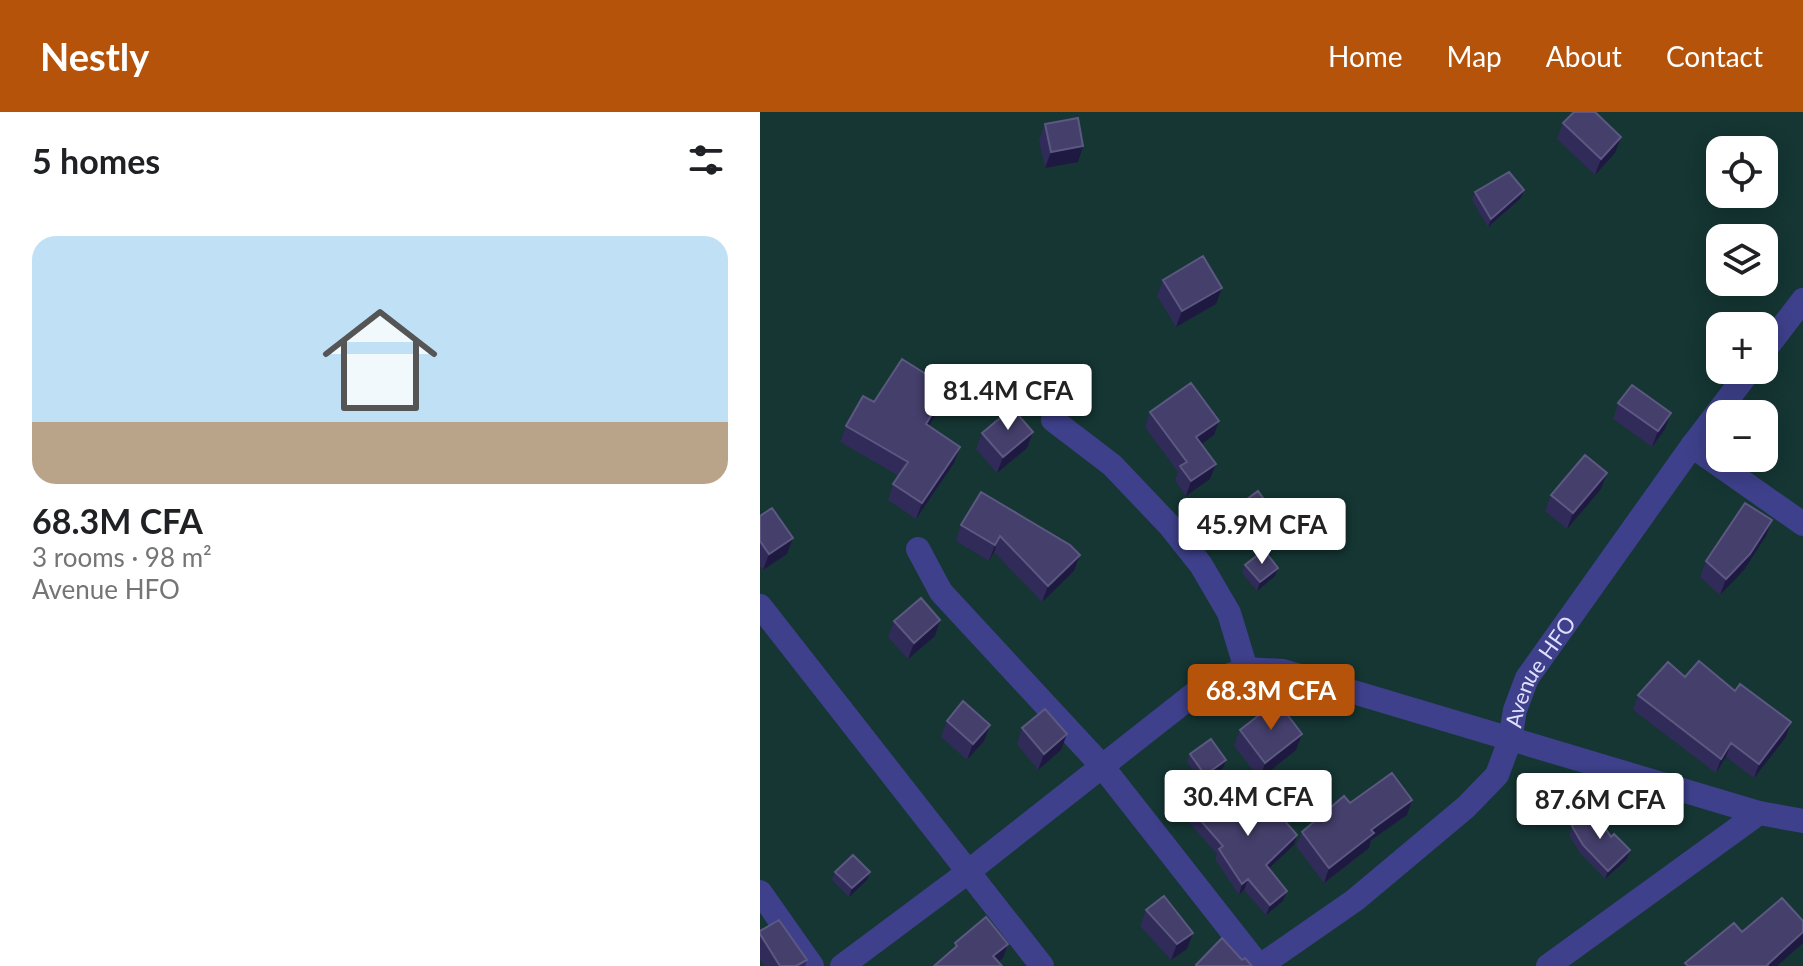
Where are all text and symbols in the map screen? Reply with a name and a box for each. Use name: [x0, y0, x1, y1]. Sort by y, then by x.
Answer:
text: Nestly: [40, 33, 149, 79]
text: Home: [1328, 39, 1403, 73]
text: Map: [1447, 39, 1502, 73]
text: About: [1546, 39, 1622, 73]
text: Contact: [1666, 39, 1763, 73]
map controls: [1706, 136, 1778, 472]
button: locate: [1706, 136, 1778, 208]
icon: filters: [684, 138, 728, 182]
text: 5 homes: [32, 140, 160, 181]
button: layers: [1706, 224, 1778, 296]
icon: home: [308, 288, 452, 432]
button: +: [1706, 312, 1778, 384]
pin: 81.4M CFA: [916, 364, 1100, 432]
text: 81.4M CFA: [943, 374, 1073, 406]
button: −: [1706, 400, 1778, 472]
pin: 45.9M CFA: [1170, 498, 1354, 566]
text: 68.3M CFA: [32, 500, 203, 541]
text: 45.9M CFA: [1197, 508, 1327, 540]
text: 3 rooms · 98 m²: [32, 541, 212, 573]
text: Avenue HFO: [32, 573, 180, 605]
street label: Avenue HFO: [1499, 610, 1581, 729]
pin: 68.3M CFA: [1179, 664, 1363, 732]
text: 68.3M CFA: [1206, 674, 1336, 706]
pin: 30.4M CFA: [1156, 770, 1340, 838]
pin: 87.6M CFA: [1508, 773, 1692, 841]
text: 30.4M CFA: [1183, 780, 1313, 812]
text: 87.6M CFA: [1535, 783, 1665, 815]

